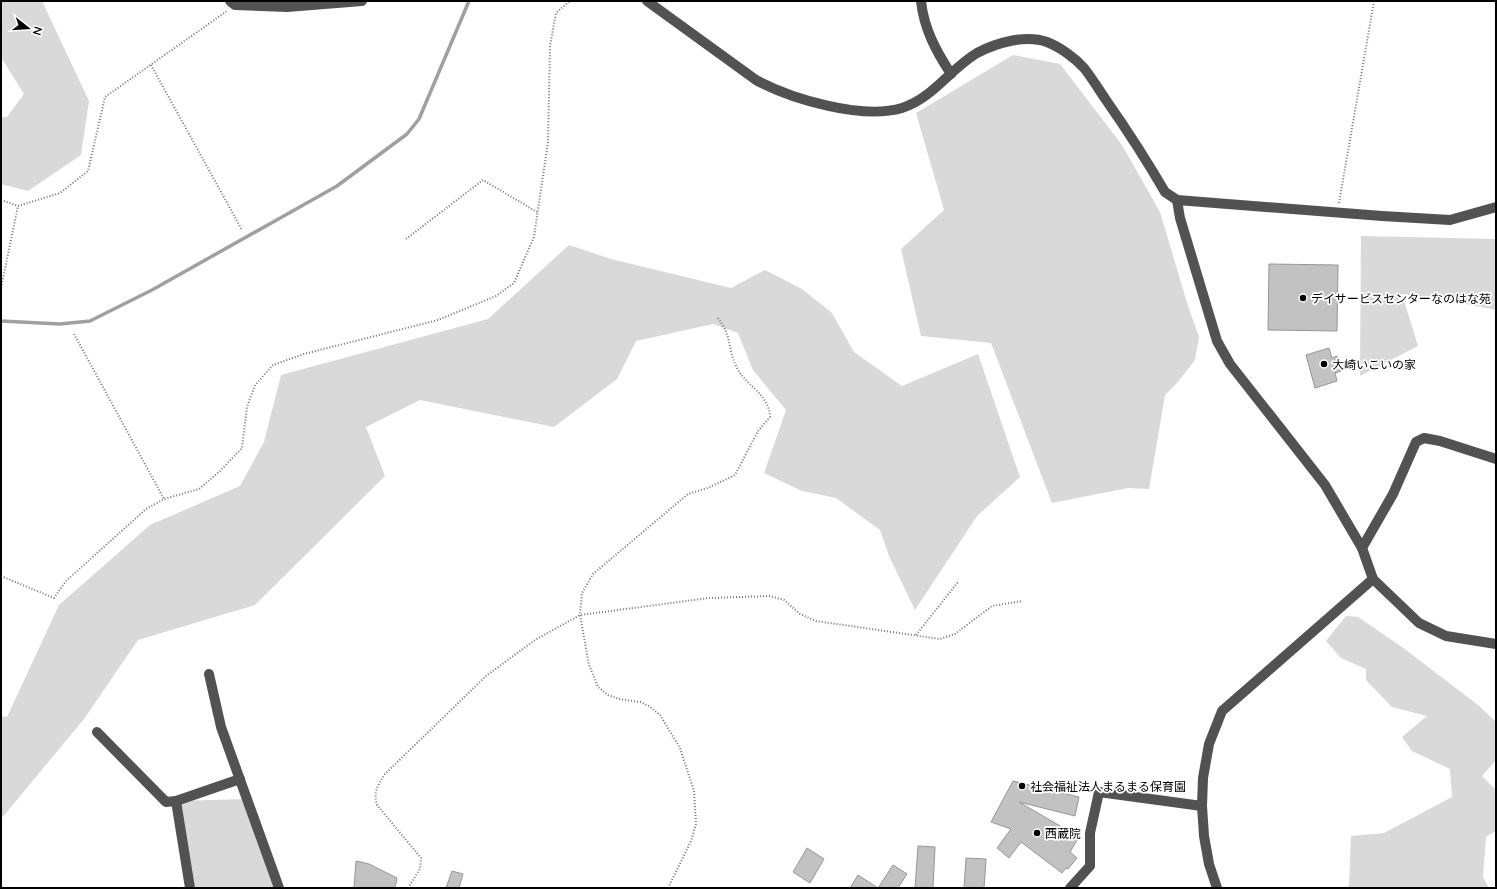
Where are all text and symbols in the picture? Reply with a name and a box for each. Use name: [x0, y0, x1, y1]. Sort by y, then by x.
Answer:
north arrow: [8, 8, 48, 48]
text: N: [31, 25, 45, 37]
place label: デイサービスセンターなのはな苑: [1311, 291, 1491, 306]
marker: デイサービスセンターなのはな苑: [1298, 293, 1308, 303]
place label: 大崎いこいの家: [1332, 357, 1416, 372]
marker: 大崎いこいの家: [1319, 359, 1329, 369]
place label: 社会福祉法人まるまる保育園: [1030, 779, 1186, 794]
marker: 社会福祉法人まるまる保育園: [1017, 781, 1027, 791]
place label: 西蔵院: [1045, 826, 1081, 841]
marker: 西蔵院: [1032, 828, 1042, 838]

